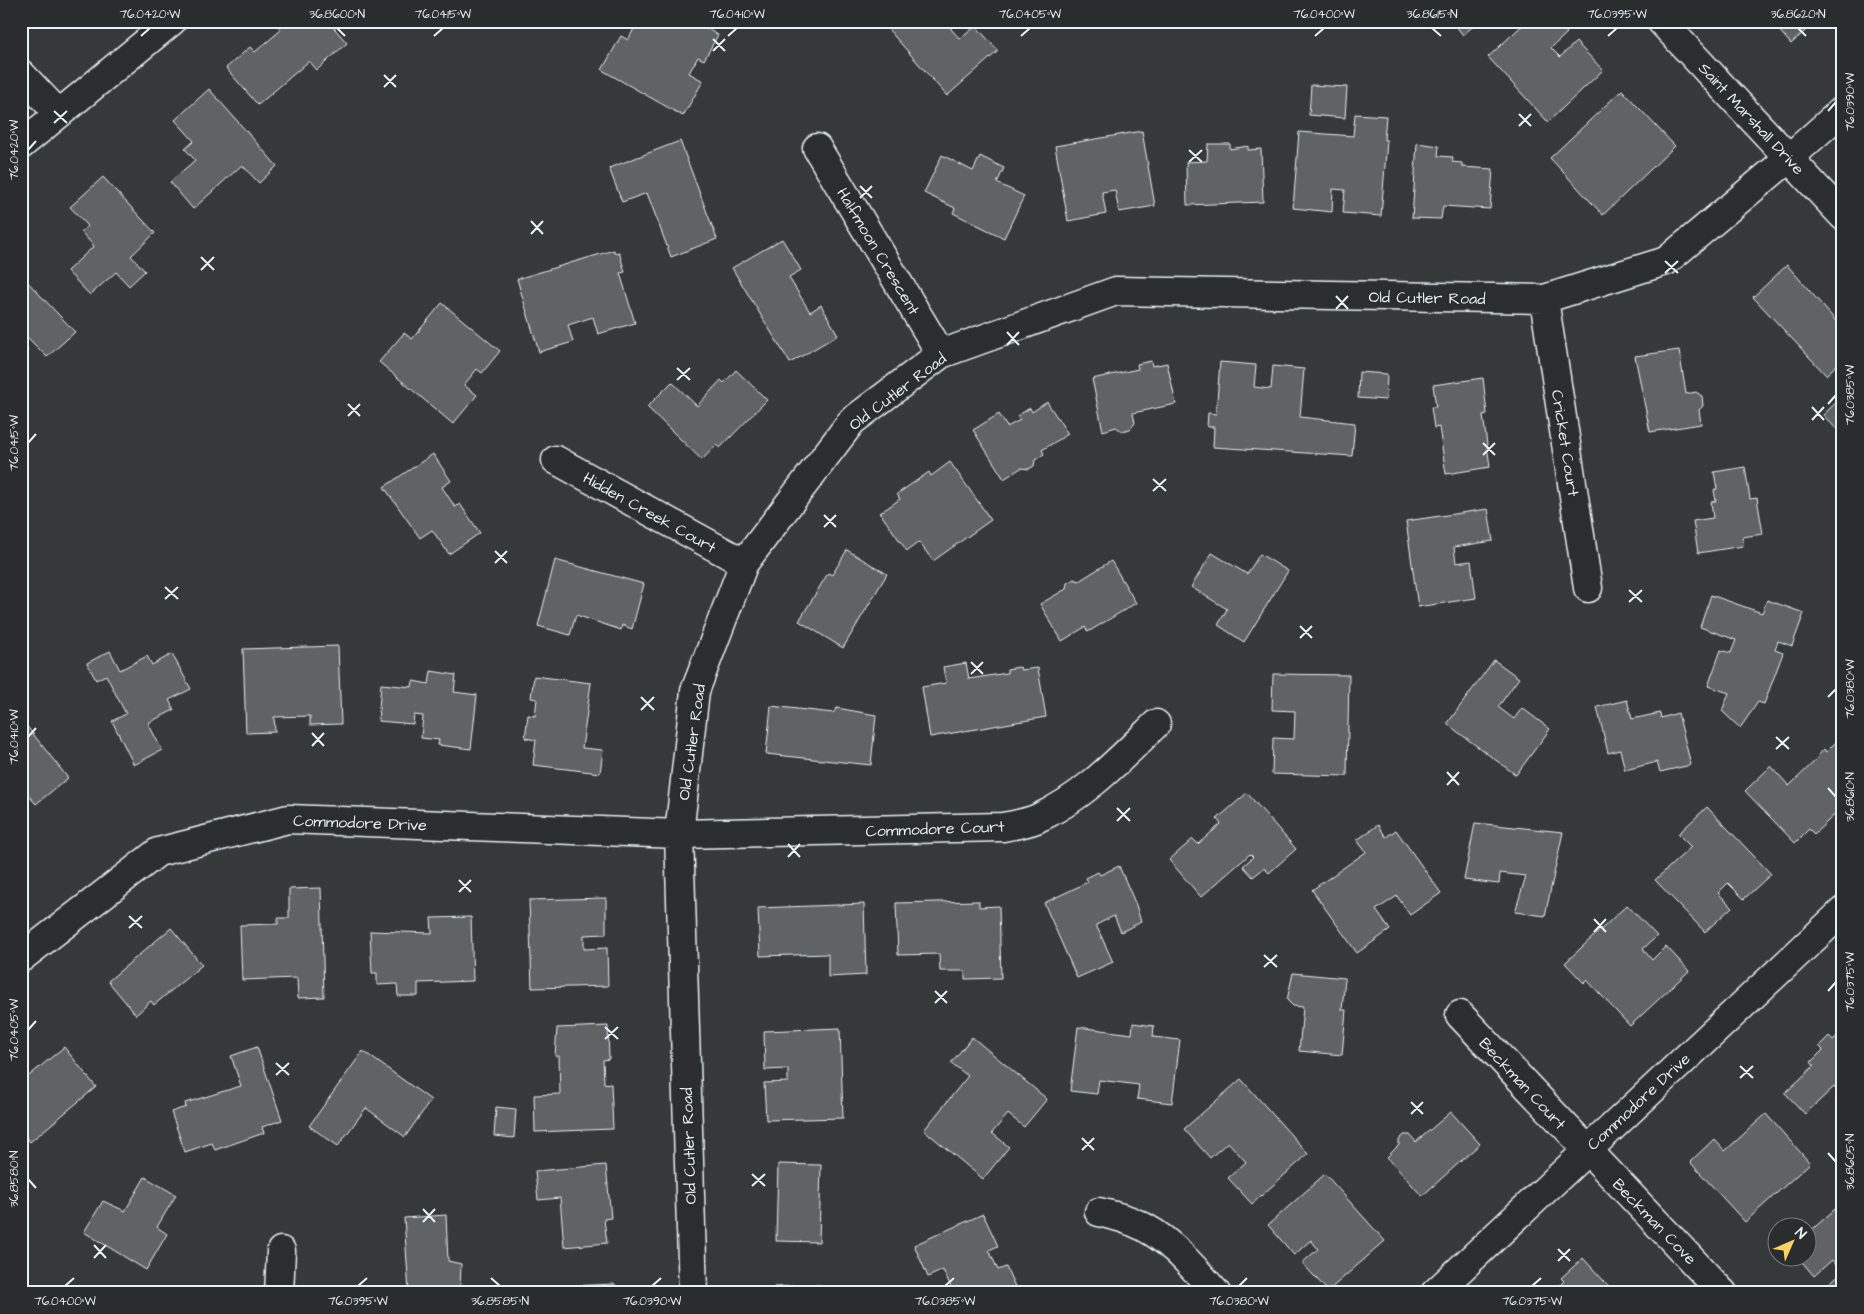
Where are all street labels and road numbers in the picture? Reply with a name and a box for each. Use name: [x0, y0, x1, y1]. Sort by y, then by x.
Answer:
street label: Saint Marshall Drive: [1693, 58, 1809, 180]
street label: Halfmoon Crescent: [831, 184, 925, 320]
street label: Old Cutler Road: [1368, 286, 1486, 310]
street label: Old Cutler Road: [844, 348, 951, 436]
street label: Cricket Court: [1546, 388, 1584, 499]
street label: Hidden Creek Court: [579, 467, 720, 559]
street label: Old Cutler Road: [673, 683, 711, 802]
street label: Commodore Drive: [293, 810, 428, 836]
street label: Commodore Court: [865, 816, 1005, 842]
street label: Beckman Court: [1474, 1033, 1571, 1135]
street label: Commodore Drive: [1582, 1048, 1695, 1155]
street label: Old Cutler Road: [676, 1087, 702, 1205]
street label: Beckman Cove: [1607, 1174, 1701, 1270]

